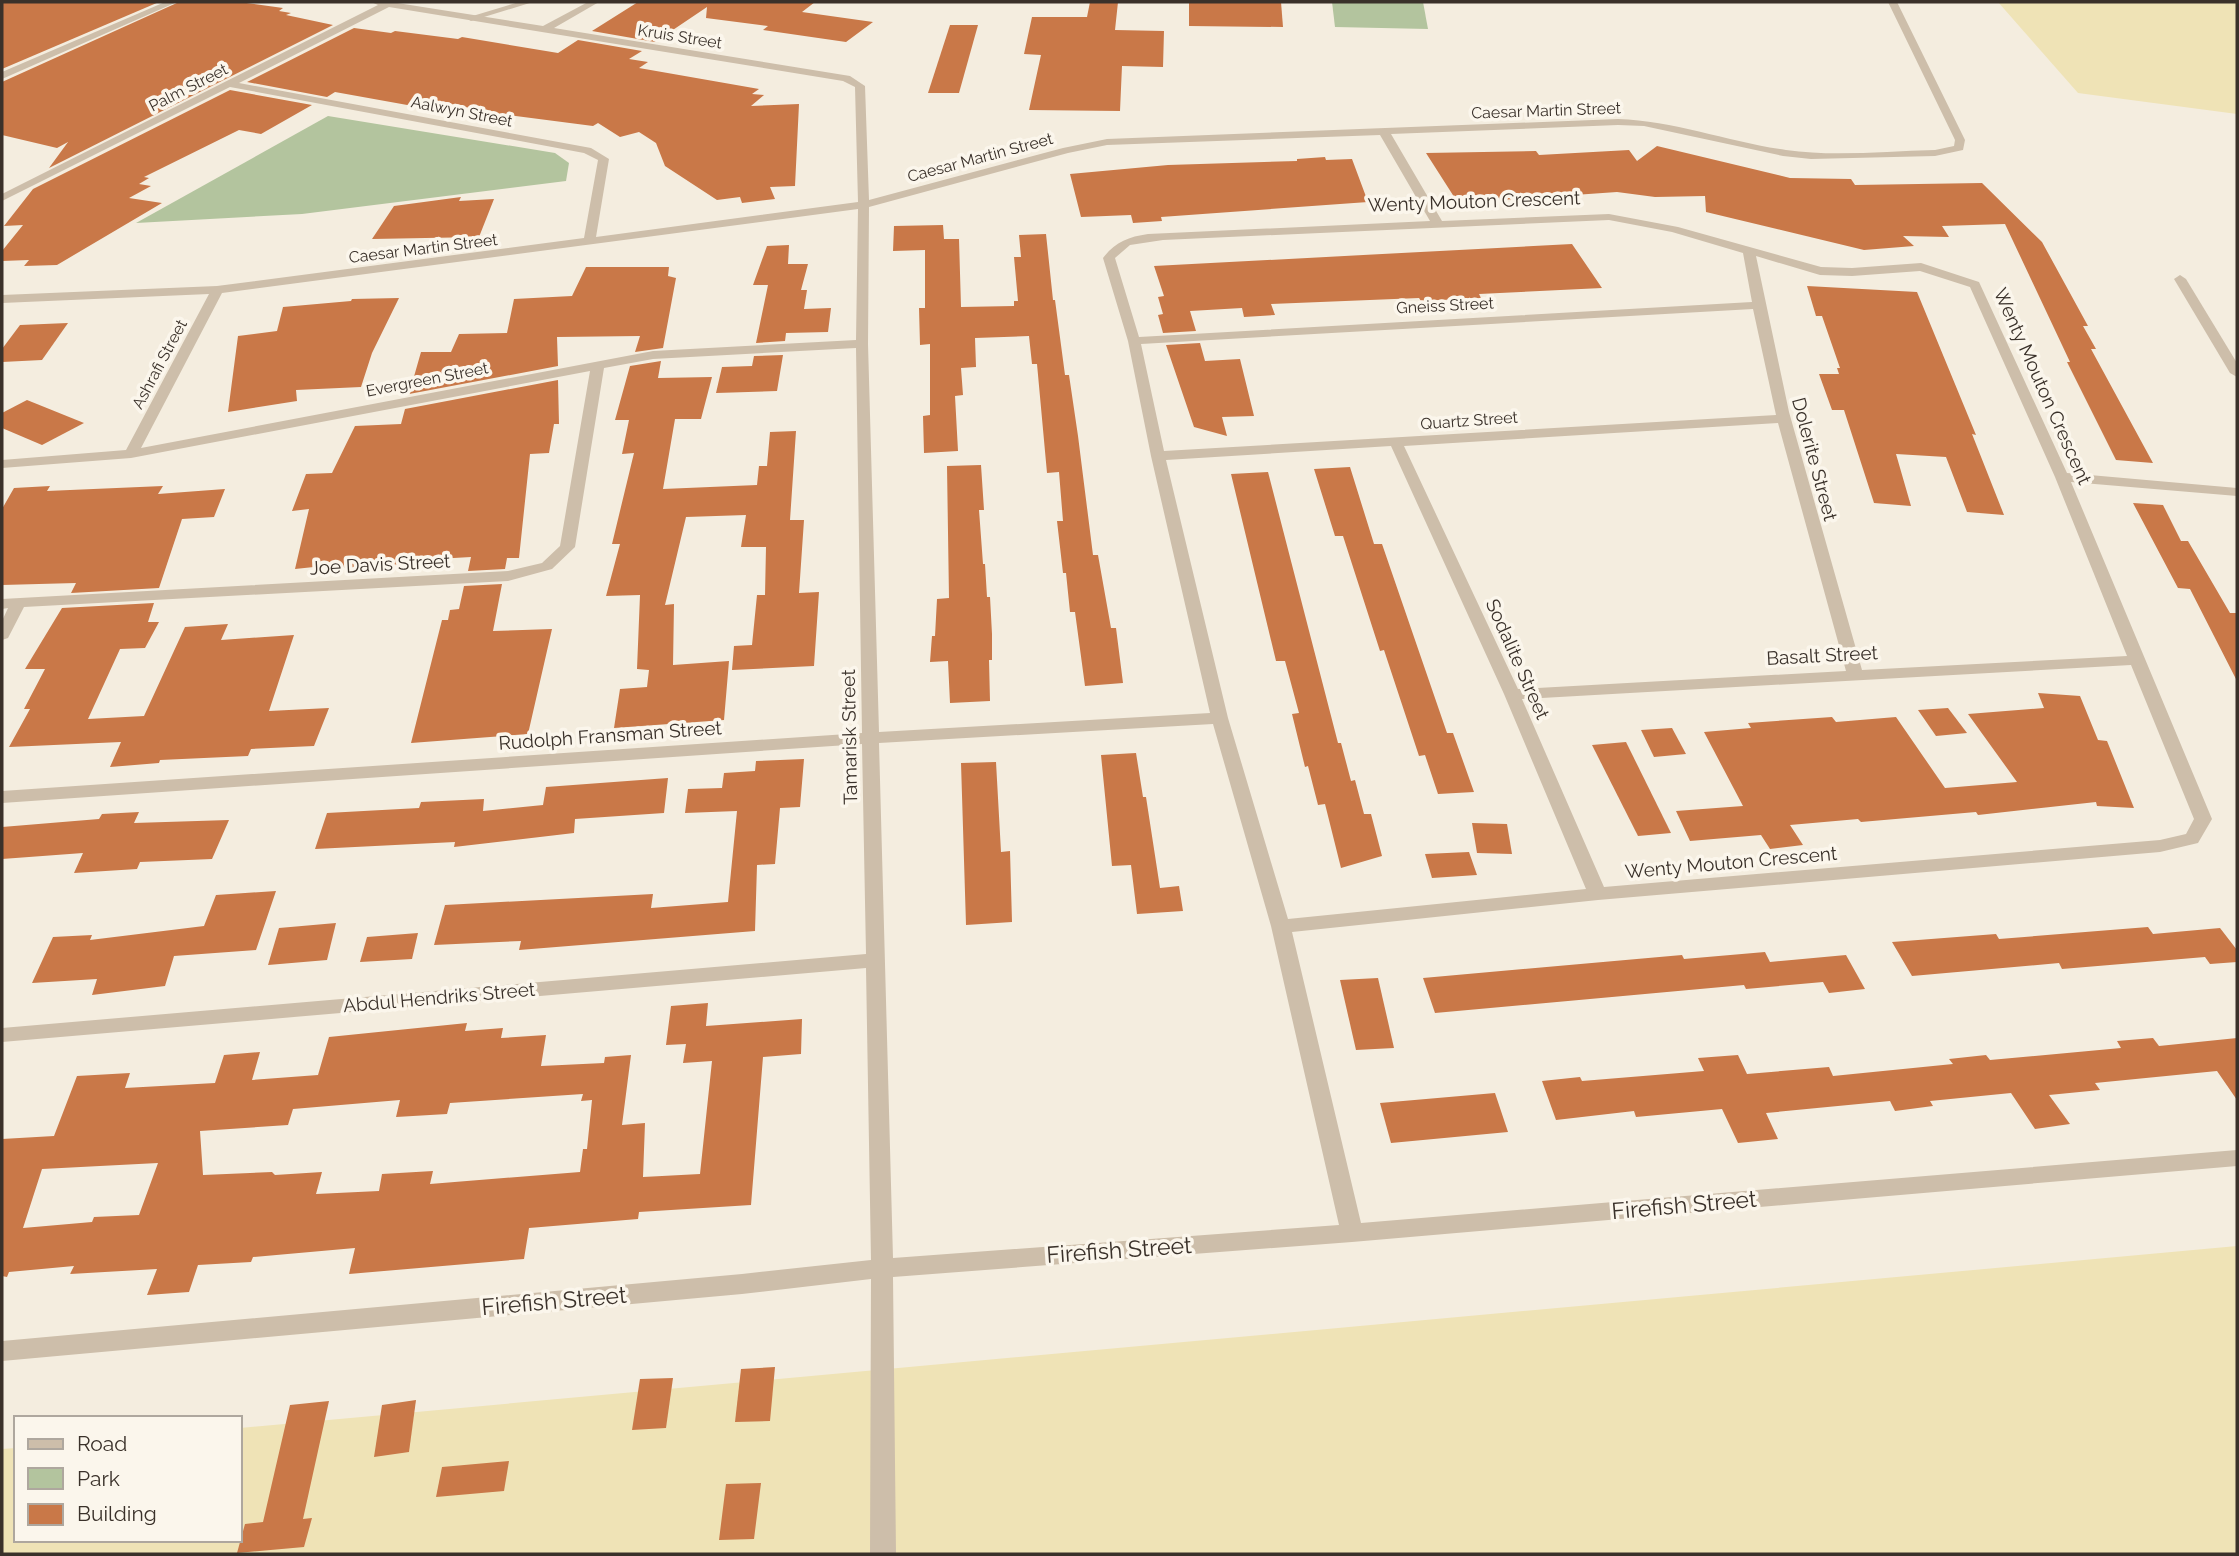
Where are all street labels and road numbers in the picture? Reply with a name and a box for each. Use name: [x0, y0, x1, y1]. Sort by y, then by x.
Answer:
street label: Kruis Street: [636, 20, 724, 53]
street label: Palm Street: [146, 59, 231, 115]
street label: Aalwyn Street: [410, 92, 515, 131]
street label: Caesar Martin Street: [1471, 98, 1622, 123]
street label: Caesar Martin Street: [905, 129, 1056, 186]
street label: Wenty Mouton Crescent: [1367, 186, 1581, 216]
street label: Caesar Martin Street: [348, 230, 499, 267]
street label: Wenty Mouton Crescent: [1990, 284, 2097, 488]
street label: Gneiss Street: [1396, 293, 1495, 318]
street label: Ashrafi Street: [128, 316, 191, 412]
street label: Evergreen Street: [364, 358, 491, 401]
street label: Dolerite Street: [1788, 395, 1842, 524]
street label: Quartz Street: [1420, 408, 1519, 433]
street label: Joe Davis Street: [309, 549, 452, 579]
street label: Sodalite Street: [1482, 596, 1555, 723]
street label: Basalt Street: [1766, 641, 1879, 669]
street label: Tamarisk Street: [837, 669, 861, 805]
street label: Rudolph Fransman Street: [498, 716, 723, 754]
street label: Wenty Mouton Crescent: [1624, 842, 1839, 882]
street label: Abdul Hendriks Street: [342, 978, 537, 1016]
street label: Firefish Street: [1610, 1185, 1758, 1224]
street label: Firefish Street: [1046, 1231, 1193, 1268]
street label: Firefish Street: [480, 1281, 628, 1320]

